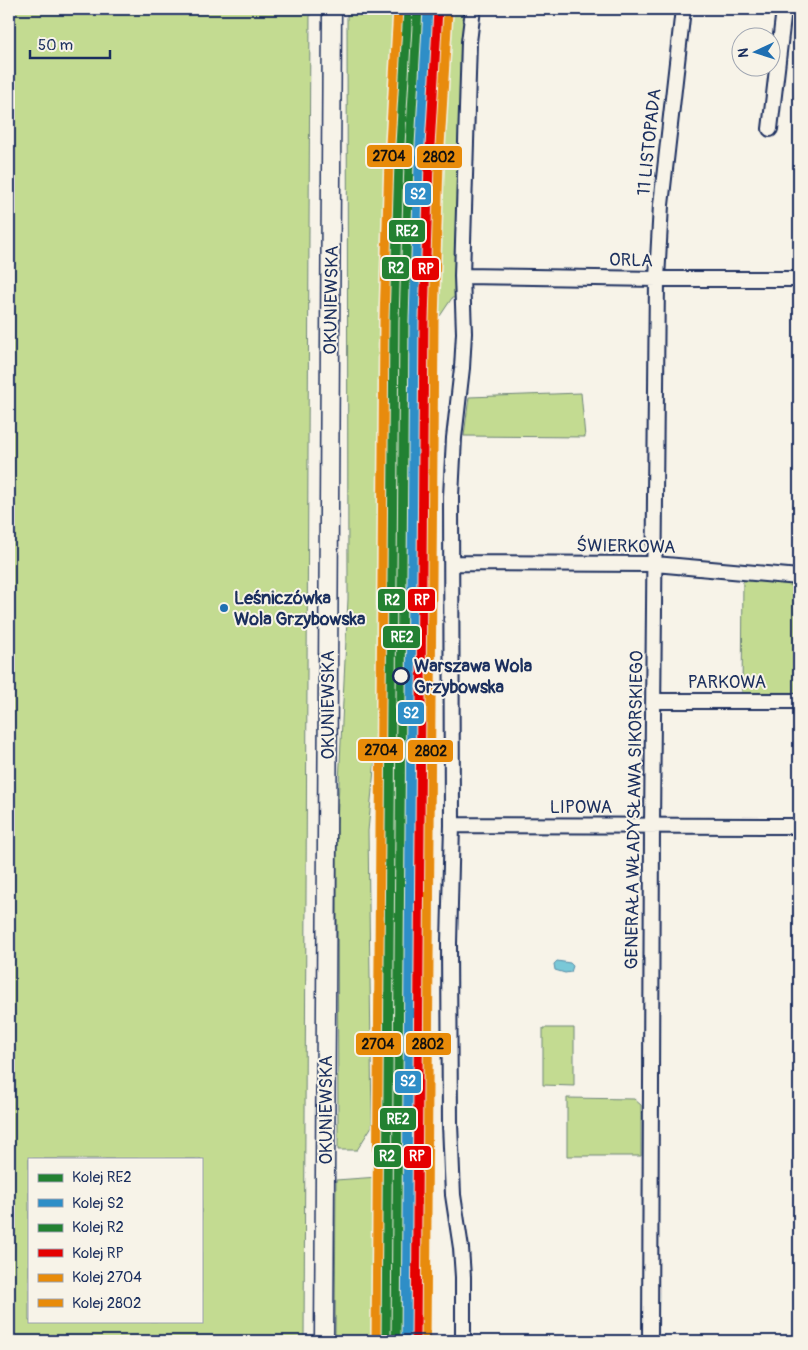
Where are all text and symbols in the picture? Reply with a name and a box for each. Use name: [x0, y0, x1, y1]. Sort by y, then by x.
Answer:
scale bar: [30, 28, 110, 60]
north arrow: [730, 28, 780, 78]
text: 50 m: [38, 36, 73, 55]
text: N: [735, 48, 752, 58]
street label: 11 LISTOPADA: [632, 87, 667, 197]
line badge: 2704: [366, 144, 413, 168]
line badge: 2802: [416, 145, 463, 169]
text: 2704: [373, 148, 406, 165]
text: 2802: [423, 149, 455, 166]
line badge: S2: [404, 182, 432, 206]
text: S2: [410, 186, 426, 203]
line badge: RE2: [388, 219, 426, 243]
text: RE2: [395, 223, 419, 240]
street label: OKUNIEWSKA: [319, 245, 344, 355]
street label: ORLA: [609, 249, 653, 272]
line badge: R2: [381, 256, 410, 280]
line badge: RP: [411, 257, 440, 281]
text: R2: [388, 260, 404, 277]
text: RP: [418, 261, 434, 278]
street label: ŚWIERKOWA: [576, 534, 676, 559]
place label: Leśniczówka Wola Grzybowska: [234, 587, 366, 631]
line badge: R2: [377, 588, 406, 612]
line badge: RP: [407, 588, 436, 612]
text: R2: [384, 592, 400, 609]
text: RP: [414, 592, 430, 609]
marker: Leśniczówka Wola Grzybowska: [218, 602, 230, 614]
line badge: RE2: [382, 625, 421, 649]
text: RE2: [390, 629, 414, 646]
street label: OKUNIEWSKA: [317, 650, 340, 760]
street label: GENERAŁA WŁADYSŁAWA SIKORSKIEGO: [620, 650, 649, 970]
place label: Warszawa Wola Grzybowska: [414, 655, 533, 699]
marker: Warszawa Wola Grzybowska: [392, 667, 410, 685]
street label: PARKOWA: [688, 671, 766, 694]
line badge: S2: [397, 701, 425, 725]
text: S2: [403, 705, 419, 722]
line badge: 2704: [357, 738, 404, 762]
line badge: 2802: [407, 739, 454, 763]
text: 2704: [365, 742, 398, 759]
text: 2802: [415, 743, 447, 760]
street label: LIPOWA: [550, 796, 613, 819]
line badge: 2704: [355, 1032, 402, 1056]
line badge: 2802: [405, 1032, 452, 1056]
text: 2704: [362, 1036, 395, 1053]
text: 2802: [412, 1036, 444, 1053]
street label: OKUNIEWSKA: [315, 1055, 338, 1165]
line badge: S2: [394, 1070, 422, 1094]
text: S2: [400, 1073, 416, 1090]
line badge: RE2: [379, 1107, 417, 1131]
text: RE2: [386, 1111, 410, 1128]
line badge: R2: [373, 1144, 402, 1168]
line badge: RP: [403, 1145, 432, 1169]
text: R2: [379, 1148, 395, 1165]
text: RP: [409, 1148, 425, 1165]
legend: [28, 1158, 202, 1322]
text: Kolej RE2: [72, 1168, 132, 1187]
text: Kolej S2: [72, 1194, 124, 1213]
text: Kolej R2: [72, 1218, 124, 1237]
text: Kolej RP: [72, 1244, 124, 1263]
text: Kolej 2704: [72, 1268, 142, 1287]
text: Kolej 2802: [72, 1294, 141, 1313]

